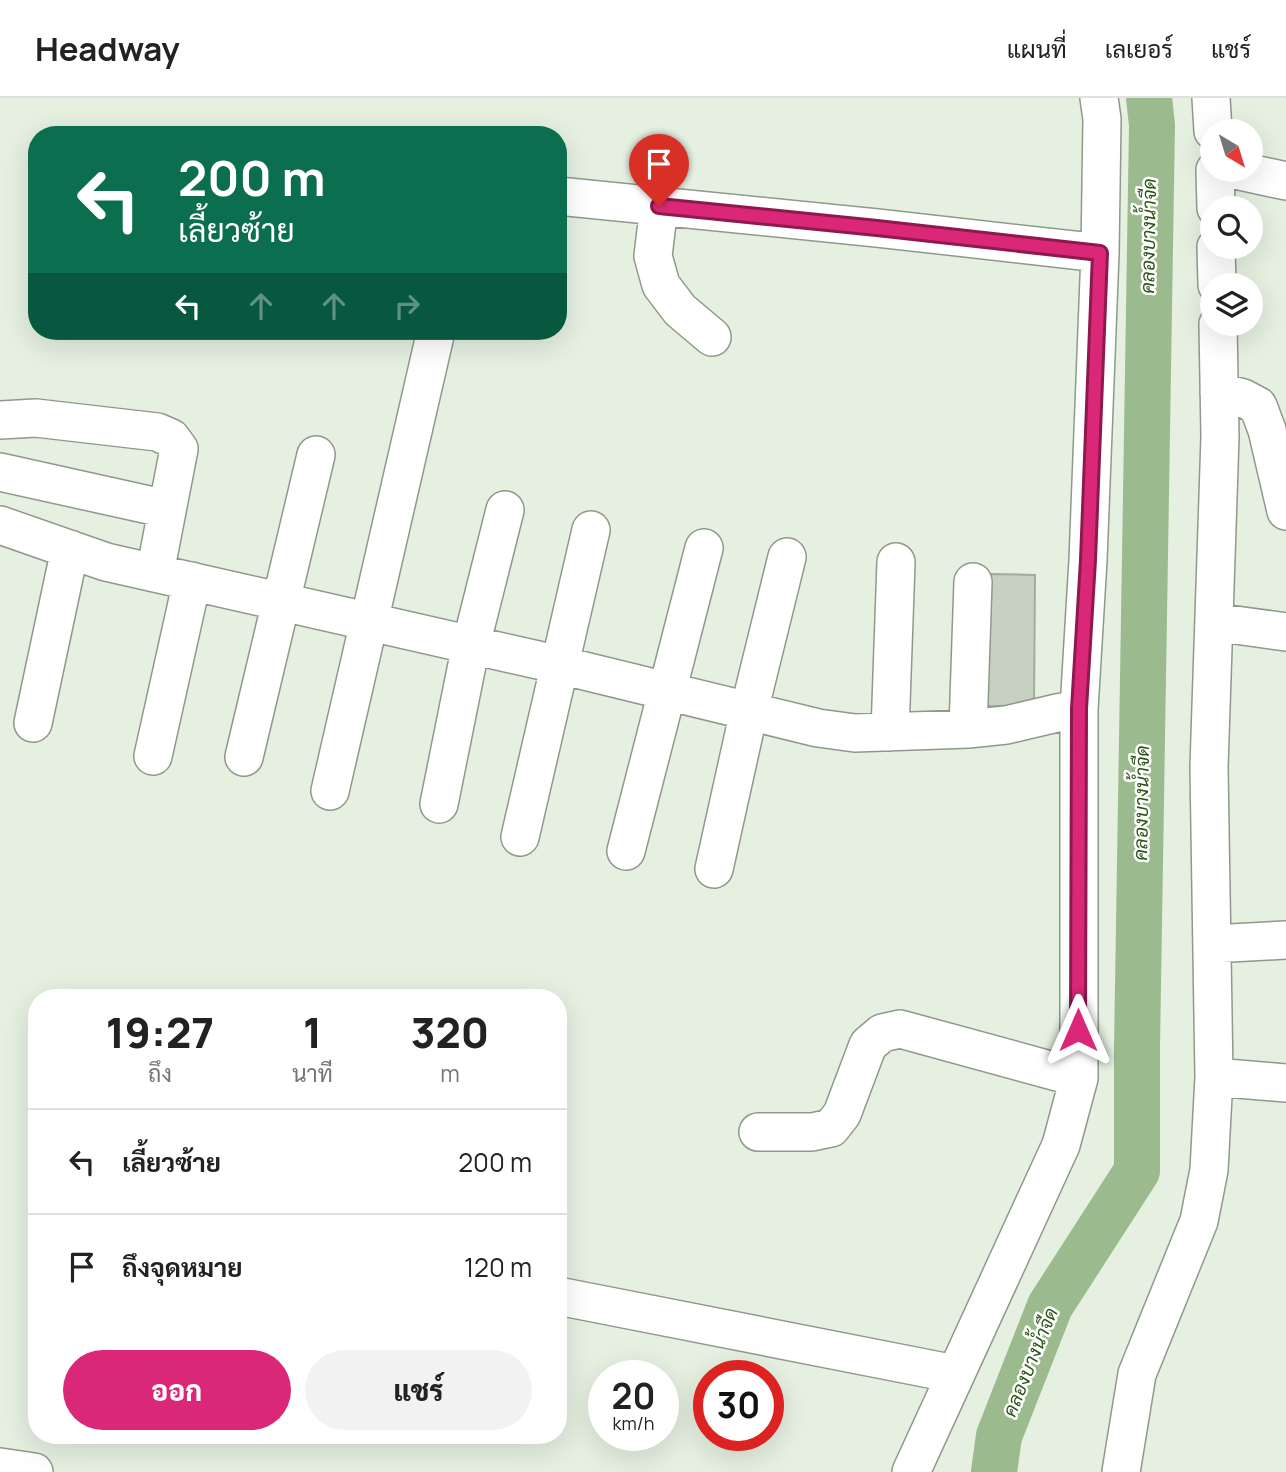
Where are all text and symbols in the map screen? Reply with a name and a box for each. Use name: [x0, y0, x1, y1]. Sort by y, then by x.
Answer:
text: Headway: [35, 26, 180, 71]
text: แผนที่: [1007, 32, 1067, 65]
text: เลเยอร์: [1105, 32, 1173, 65]
text: แชร์: [1211, 32, 1251, 65]
north arrow: [1200, 119, 1264, 182]
map controls: [1200, 119, 1263, 336]
pin: [629, 134, 689, 206]
text: 200 m: [178, 144, 326, 211]
icon: arrive: [640, 145, 678, 183]
icon: left: [63, 154, 154, 245]
water label: คลองบางน้ำจืด: [1132, 178, 1162, 294]
button: search: [1200, 196, 1263, 259]
text: เลี้ยวซ้าย: [178, 208, 295, 252]
button: layers: [1200, 273, 1263, 336]
icon: left: [169, 287, 207, 325]
icon: ahead: [242, 287, 280, 325]
icon: ahead: [315, 287, 353, 325]
icon: right: [388, 287, 426, 325]
water label: คลองบางน้ำจืด: [1125, 745, 1155, 861]
position arrow: [1041, 993, 1115, 1067]
text: 19:27: [106, 1003, 214, 1061]
text: 1: [303, 1003, 322, 1061]
text: 320: [411, 1003, 489, 1061]
text: ถึง: [148, 1057, 172, 1089]
text: นาที: [292, 1057, 333, 1089]
text: m: [440, 1057, 460, 1089]
icon: left: [63, 1143, 101, 1181]
text: เลี้ยวซ้าย: [122, 1144, 221, 1180]
text: 200 m: [458, 1144, 532, 1180]
icon: arrive: [63, 1248, 101, 1286]
text: ถึงจุดหมาย: [122, 1249, 243, 1285]
text: 120 m: [464, 1249, 532, 1285]
water label: คลองบางน้ำจืด: [994, 1303, 1064, 1420]
button: ออก: [63, 1350, 291, 1430]
button: แชร์: [305, 1350, 532, 1430]
speed limit sign: 30: [693, 1360, 784, 1451]
text: 20: [612, 1372, 655, 1420]
text: km/h: [613, 1411, 654, 1435]

